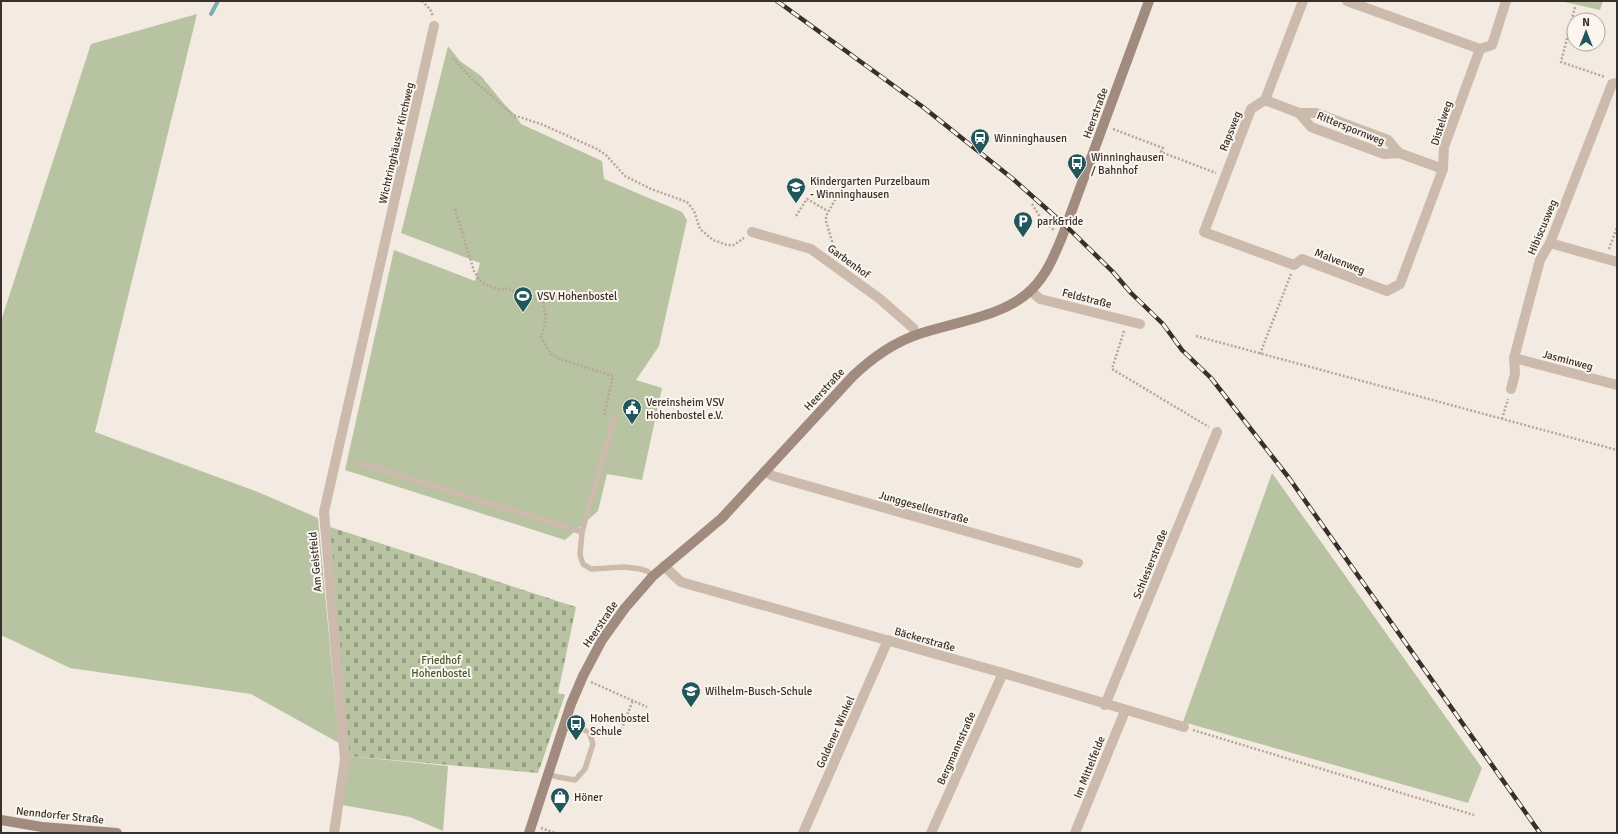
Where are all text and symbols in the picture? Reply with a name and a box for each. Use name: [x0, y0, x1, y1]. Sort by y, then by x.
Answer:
north arrow: [1566, 12, 1606, 52]
text: N: [1582, 16, 1590, 29]
street label: Wichtringhäuser Kirchweg: [376, 81, 417, 205]
street label: Heerstraße: [1080, 86, 1111, 140]
street label: Distelweg: [1428, 99, 1455, 147]
street label: Rapsweg: [1217, 109, 1244, 153]
street label: Ritterspornweg: [1315, 109, 1387, 148]
station icon: Winninghausen: [969, 127, 991, 155]
place label: Winninghausen: [994, 132, 1067, 145]
place label: Winninghausen / Bahnhof: [1091, 151, 1164, 177]
bus stop icon: Winninghausen / Bahnhof: [1066, 152, 1088, 180]
place label: Kindergarten Purzelbaum - Winninghausen: [810, 175, 930, 201]
school or university icon: Kindergarten Purzelbaum - Winninghausen: [785, 176, 807, 204]
street label: Hibiscusweg: [1525, 197, 1560, 257]
parking icon: park&ride: [1012, 210, 1034, 238]
place label: park&ride: [1037, 215, 1083, 228]
street label: Garbenhof: [825, 242, 874, 282]
street label: Malvenweg: [1313, 246, 1367, 277]
sports icon: VSV Hohenbostel: [512, 285, 534, 313]
street label: Feldstraße: [1061, 286, 1113, 311]
place label: VSV Hohenbostel: [537, 290, 617, 303]
street label: Jasminweg: [1541, 348, 1595, 374]
street label: Heerstraße: [802, 365, 847, 413]
place label: Vereinsheim VSV Hohenbostel e.V.: [646, 396, 725, 422]
public building icon: Vereinsheim VSV Hohenbostel e.V.: [621, 397, 643, 425]
street label: Junggesellenstraße: [877, 488, 970, 527]
street label: Schlesierstraße: [1131, 527, 1170, 601]
street label: Am Geistfeld: [306, 531, 325, 593]
street label: Heerstraße: [580, 599, 621, 650]
street label: Bäckerstraße: [893, 625, 957, 654]
park label: Friedhof Hohenbostel: [411, 654, 471, 680]
school or university icon: Wilhelm-Busch-Schule: [680, 680, 702, 708]
place label: Wilhelm-Busch-Schule: [705, 685, 812, 698]
street label: Goldener Winkel: [814, 694, 857, 770]
street label: Bergmannstraße: [934, 710, 978, 787]
place label: Hohenbostel Schule: [590, 712, 649, 738]
bus stop icon: Hohenbostel Schule: [565, 713, 587, 741]
street label: Im Mittelfelde: [1071, 734, 1108, 800]
shop icon: Höner: [549, 786, 571, 814]
place label: Höner: [574, 791, 603, 804]
street label: Nenndorfer Straße: [15, 804, 105, 827]

